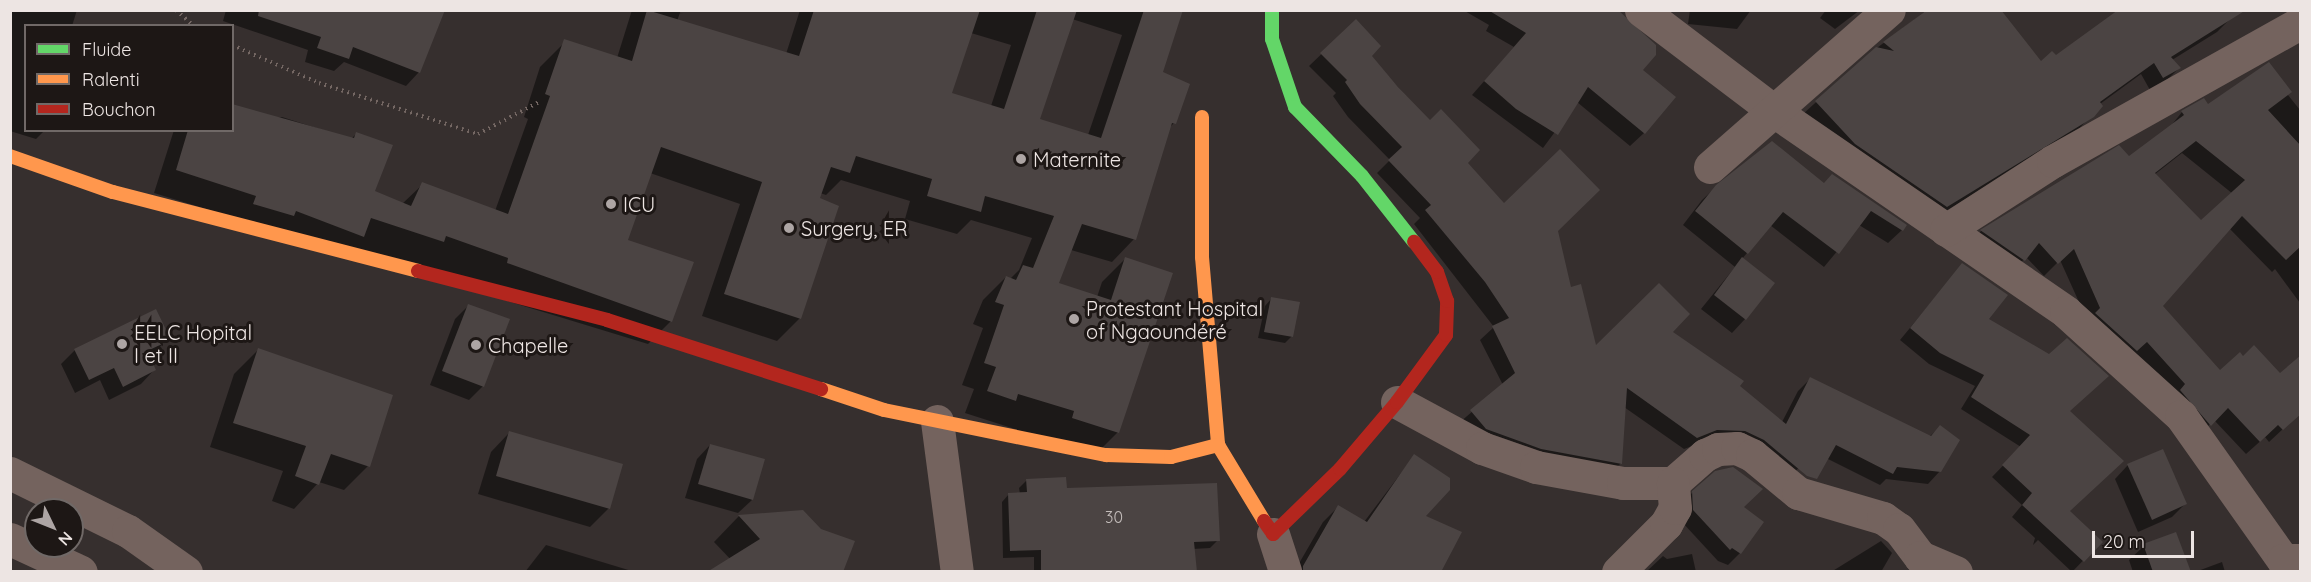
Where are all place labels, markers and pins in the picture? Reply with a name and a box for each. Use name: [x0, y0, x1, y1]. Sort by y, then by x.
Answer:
place label: Maternite: [1033, 147, 1121, 171]
marker: Maternite: [1014, 152, 1028, 166]
place label: ICU: [623, 192, 655, 216]
marker: ICU: [604, 197, 618, 211]
place label: Surgery, ER: [801, 216, 908, 240]
marker: Surgery, ER: [782, 221, 796, 235]
place label: Protestant Hospital of Ngaoundéré: [1086, 296, 1263, 343]
marker: Protestant Hospital of Ngaoundéré: [1067, 312, 1081, 326]
place label: EELC Hopital I et II: [134, 320, 252, 367]
place label: Chapelle: [488, 333, 568, 357]
marker: EELC Hopital I et II: [115, 337, 129, 351]
marker: Chapelle: [469, 338, 483, 352]

